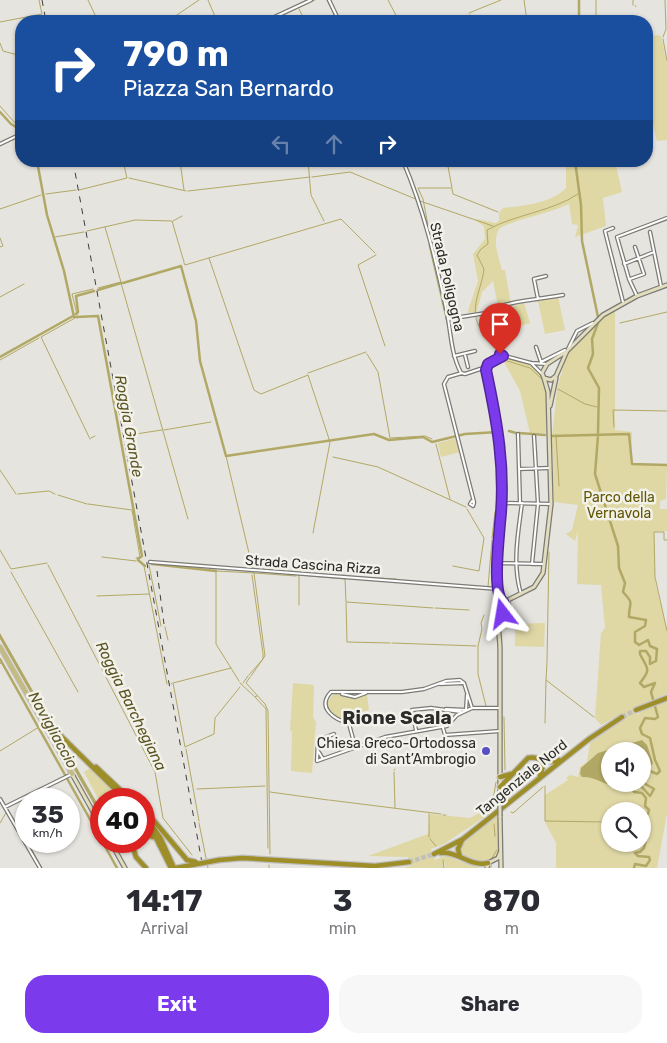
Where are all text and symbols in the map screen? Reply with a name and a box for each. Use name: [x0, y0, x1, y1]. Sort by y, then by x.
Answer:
text: 790 m: [123, 33, 229, 75]
icon: right: [40, 35, 105, 100]
text: Piazza San Bernardo: [123, 75, 334, 102]
icon: left: [267, 130, 295, 158]
icon: ahead: [320, 130, 348, 158]
icon: right: [373, 130, 401, 158]
street label: Strada Poligogna: [426, 221, 468, 333]
pin: [479, 303, 521, 354]
icon: arrive: [486, 310, 514, 338]
water label: Roggia Grande: [111, 373, 147, 479]
park label: Parco della Vernavola: [583, 489, 655, 522]
street label: Strada Cascina Rizza: [245, 552, 381, 578]
position arrow: [476, 587, 528, 639]
water label: Roggia Barchegiana: [92, 638, 170, 774]
water label: Navigliaccio: [25, 688, 82, 772]
district label: Rione Scala: [342, 706, 452, 729]
place label: Chiesa Greco-Ortodossa di Sant’Ambrogio: [317, 735, 476, 768]
street label: Tangenziale Nord: [473, 736, 571, 820]
map controls: [601, 742, 651, 852]
button: sound: [601, 742, 651, 792]
marker: Chiesa Greco-Ortodossa di Sant’Ambrogio: [480, 745, 492, 757]
speed limit sign: 40: [90, 788, 155, 853]
text: 35: [31, 800, 64, 829]
button: search: [601, 802, 651, 852]
text: km/h: [33, 826, 62, 840]
text: 14:17: [126, 883, 203, 919]
text: 3: [333, 883, 353, 919]
text: 870: [483, 883, 541, 919]
text: Arrival: [140, 919, 188, 938]
text: min: [329, 919, 357, 938]
text: m: [505, 919, 519, 938]
button: Exit: [25, 975, 329, 1033]
button: Share: [339, 975, 642, 1033]

